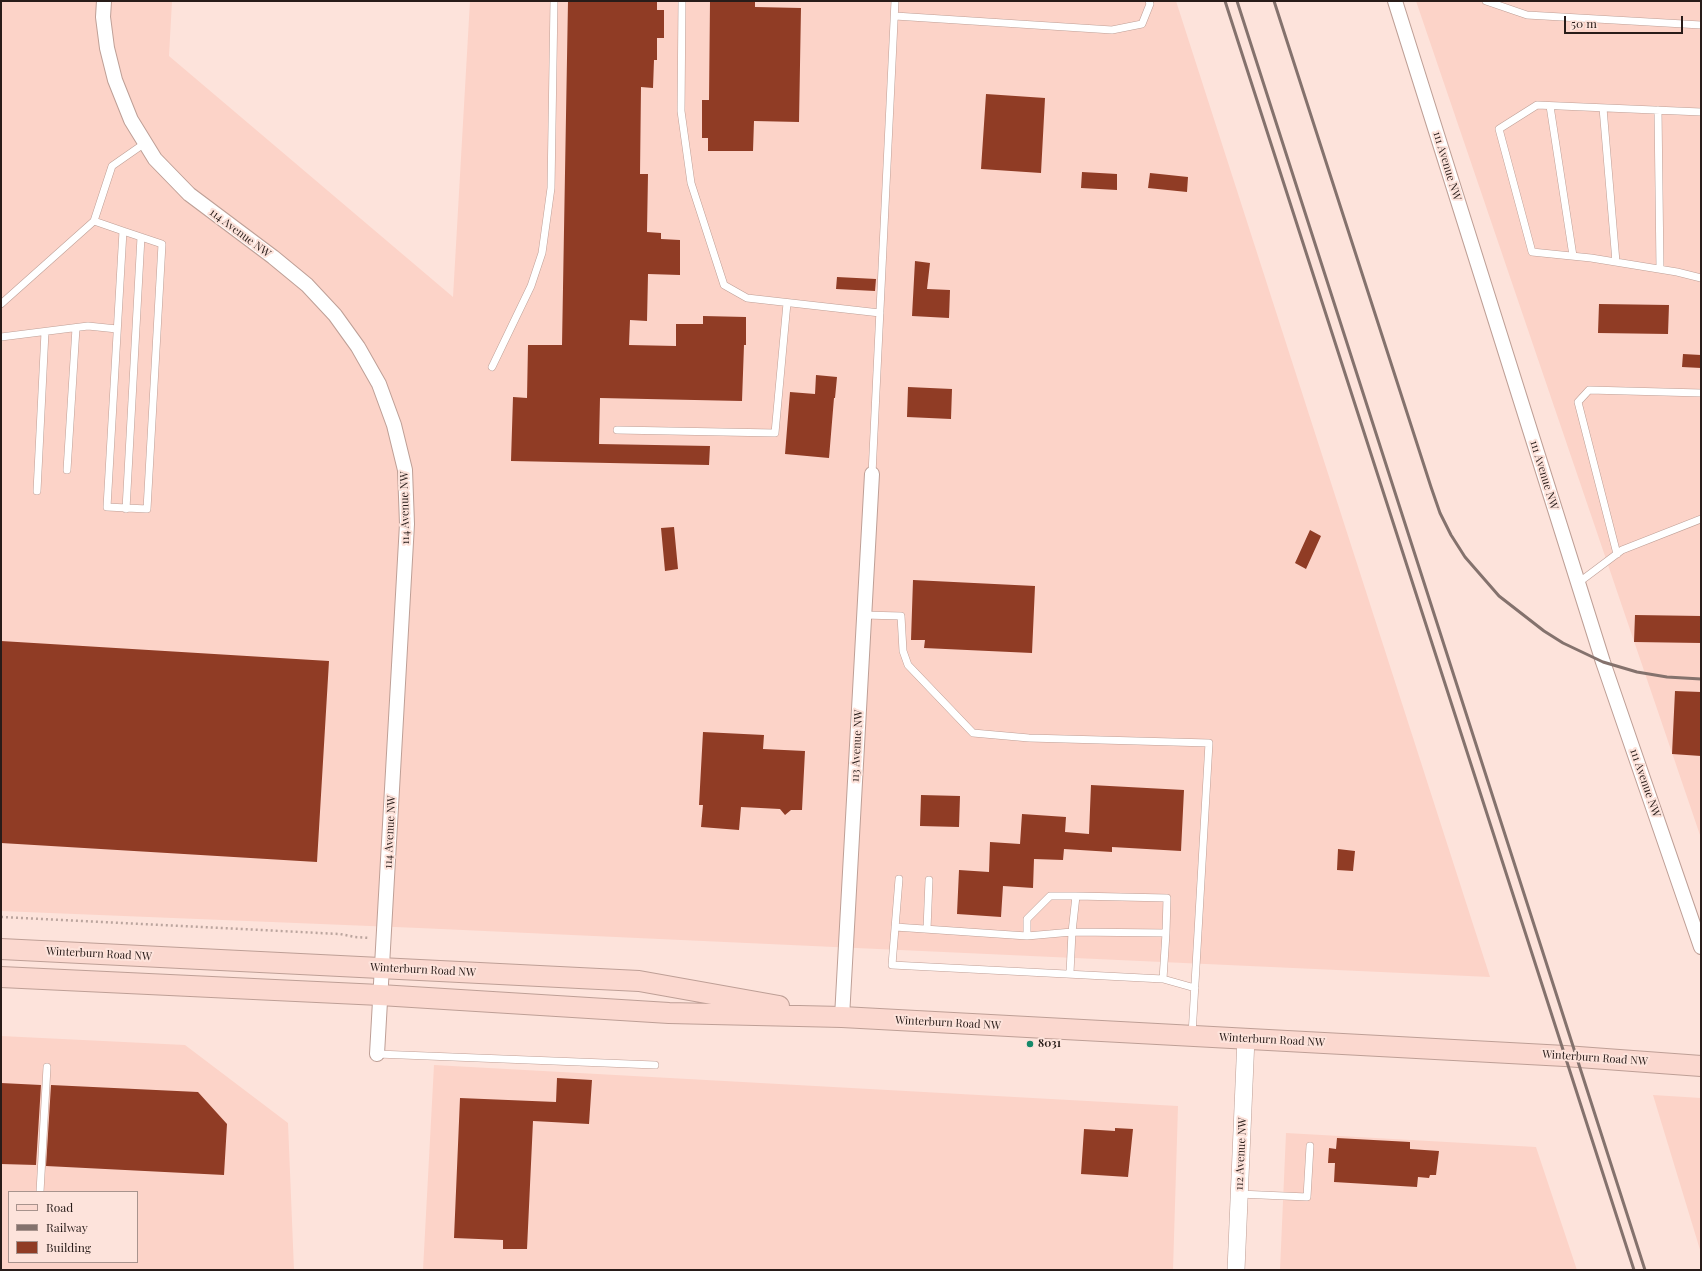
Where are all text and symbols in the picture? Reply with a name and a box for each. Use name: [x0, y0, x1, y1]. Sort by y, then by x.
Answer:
scale bar: [1566, 8, 1685, 34]
text: 50 m: [1571, 15, 1597, 31]
street label: 111 Avenue NW: [1430, 130, 1464, 202]
street label: 114 Avenue NW: [207, 206, 273, 260]
street label: 111 Avenue NW: [1527, 439, 1561, 511]
street label: 114 Avenue NW: [398, 471, 412, 545]
street label: 113 Avenue NW: [849, 709, 865, 783]
street label: 111 Avenue NW: [1627, 747, 1663, 819]
street label: 114 Avenue NW: [381, 795, 399, 869]
street label: Winterburn Road NW: [46, 945, 152, 963]
street label: Winterburn Road NW: [370, 961, 476, 979]
street label: Winterburn Road NW: [895, 1014, 1001, 1032]
street label: Winterburn Road NW: [1219, 1031, 1325, 1049]
place label: 8031: [1038, 1037, 1061, 1051]
marker: 8031: [1025, 1039, 1035, 1049]
street label: Winterburn Road NW: [1542, 1048, 1648, 1068]
street label: 112 Avenue NW: [1233, 1117, 1249, 1191]
legend: [8, 1191, 138, 1263]
text: Road: [46, 1199, 73, 1215]
text: Railway: [46, 1219, 88, 1235]
text: Building: [46, 1239, 91, 1255]

